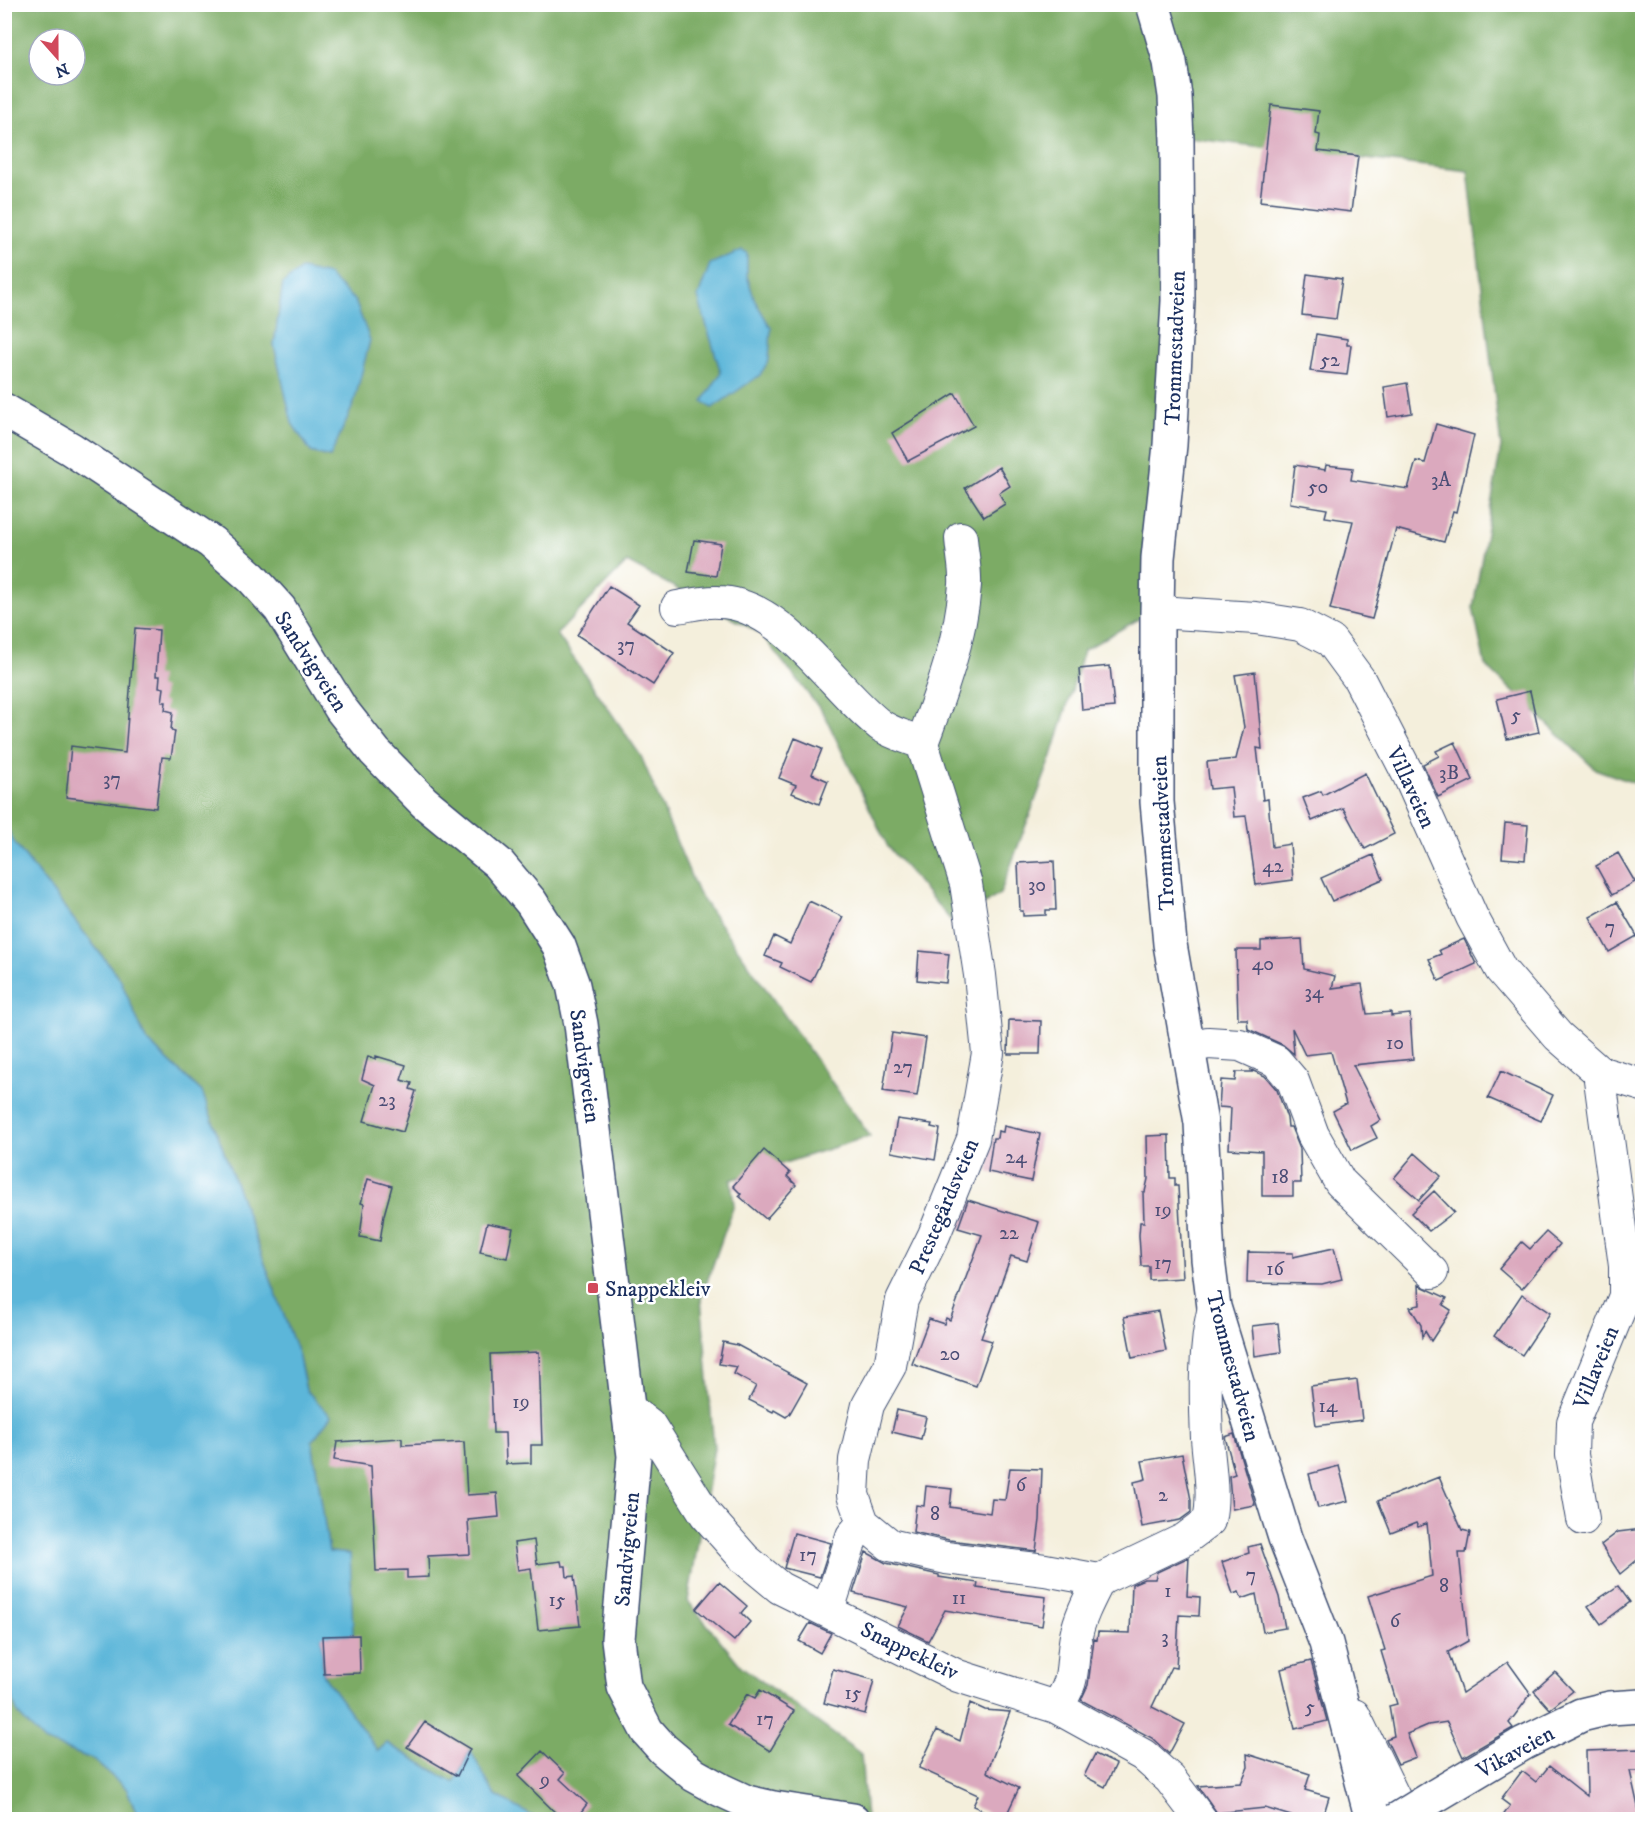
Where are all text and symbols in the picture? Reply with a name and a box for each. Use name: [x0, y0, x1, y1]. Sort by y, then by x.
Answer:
north arrow: [27, 27, 87, 87]
text: N: [52, 58, 72, 82]
street label: Trommestadveien: [1159, 270, 1192, 426]
house number: 52: [1320, 348, 1340, 373]
house number: 3A: [1431, 468, 1451, 493]
house number: 50: [1308, 475, 1328, 500]
street label: Sandvigveien: [268, 606, 354, 718]
house number: 37: [617, 633, 635, 658]
house number: 5: [1511, 703, 1521, 728]
street label: Villaveien: [1380, 742, 1441, 833]
street label: Trommestadveien: [1146, 754, 1181, 911]
house number: 3B: [1439, 761, 1459, 786]
house number: 37: [103, 767, 121, 792]
house number: 42: [1262, 854, 1284, 879]
house number: 30: [1028, 873, 1046, 898]
house number: 7: [1605, 915, 1615, 940]
house number: 40: [1252, 952, 1274, 977]
house number: 34: [1305, 980, 1324, 1005]
street label: Sandvigveien: [563, 1007, 606, 1125]
house number: 10: [1386, 1031, 1404, 1056]
house number: 27: [893, 1055, 913, 1080]
house number: 23: [378, 1088, 396, 1113]
street label: Prestegårdsveien: [904, 1134, 985, 1279]
house number: 24: [1005, 1145, 1027, 1170]
house number: 18: [1271, 1165, 1289, 1190]
house number: 19: [1154, 1198, 1172, 1223]
house number: 22: [999, 1221, 1019, 1246]
house number: 17: [1154, 1251, 1172, 1276]
house number: 16: [1266, 1257, 1284, 1282]
place label: Snappekleiv: [605, 1276, 711, 1303]
marker: Snappekleiv: [586, 1281, 600, 1295]
street label: Trommestadveien: [1199, 1288, 1266, 1445]
street label: Villaveien: [1567, 1322, 1625, 1414]
house number: 20: [940, 1342, 960, 1367]
house number: 19: [512, 1390, 530, 1415]
house number: 14: [1319, 1394, 1338, 1419]
house number: 6: [1016, 1473, 1027, 1498]
house number: 2: [1158, 1483, 1168, 1508]
street label: Sandvigveien: [609, 1490, 646, 1608]
house number: 8: [930, 1502, 940, 1527]
house number: 17: [799, 1543, 817, 1568]
house number: 7: [1246, 1563, 1256, 1588]
house number: 8: [1439, 1574, 1449, 1599]
house number: 1: [1164, 1579, 1172, 1604]
house number: 11: [952, 1586, 966, 1611]
house number: 15: [548, 1588, 566, 1613]
house number: 6: [1390, 1609, 1401, 1634]
street label: Snappekleiv: [856, 1616, 963, 1687]
house number: 3: [1161, 1625, 1169, 1650]
house number: 15: [844, 1681, 862, 1706]
house number: 5: [1305, 1695, 1315, 1720]
house number: 17: [756, 1707, 774, 1732]
street label: Vikaveien: [1471, 1720, 1560, 1785]
house number: 9: [539, 1768, 550, 1793]

